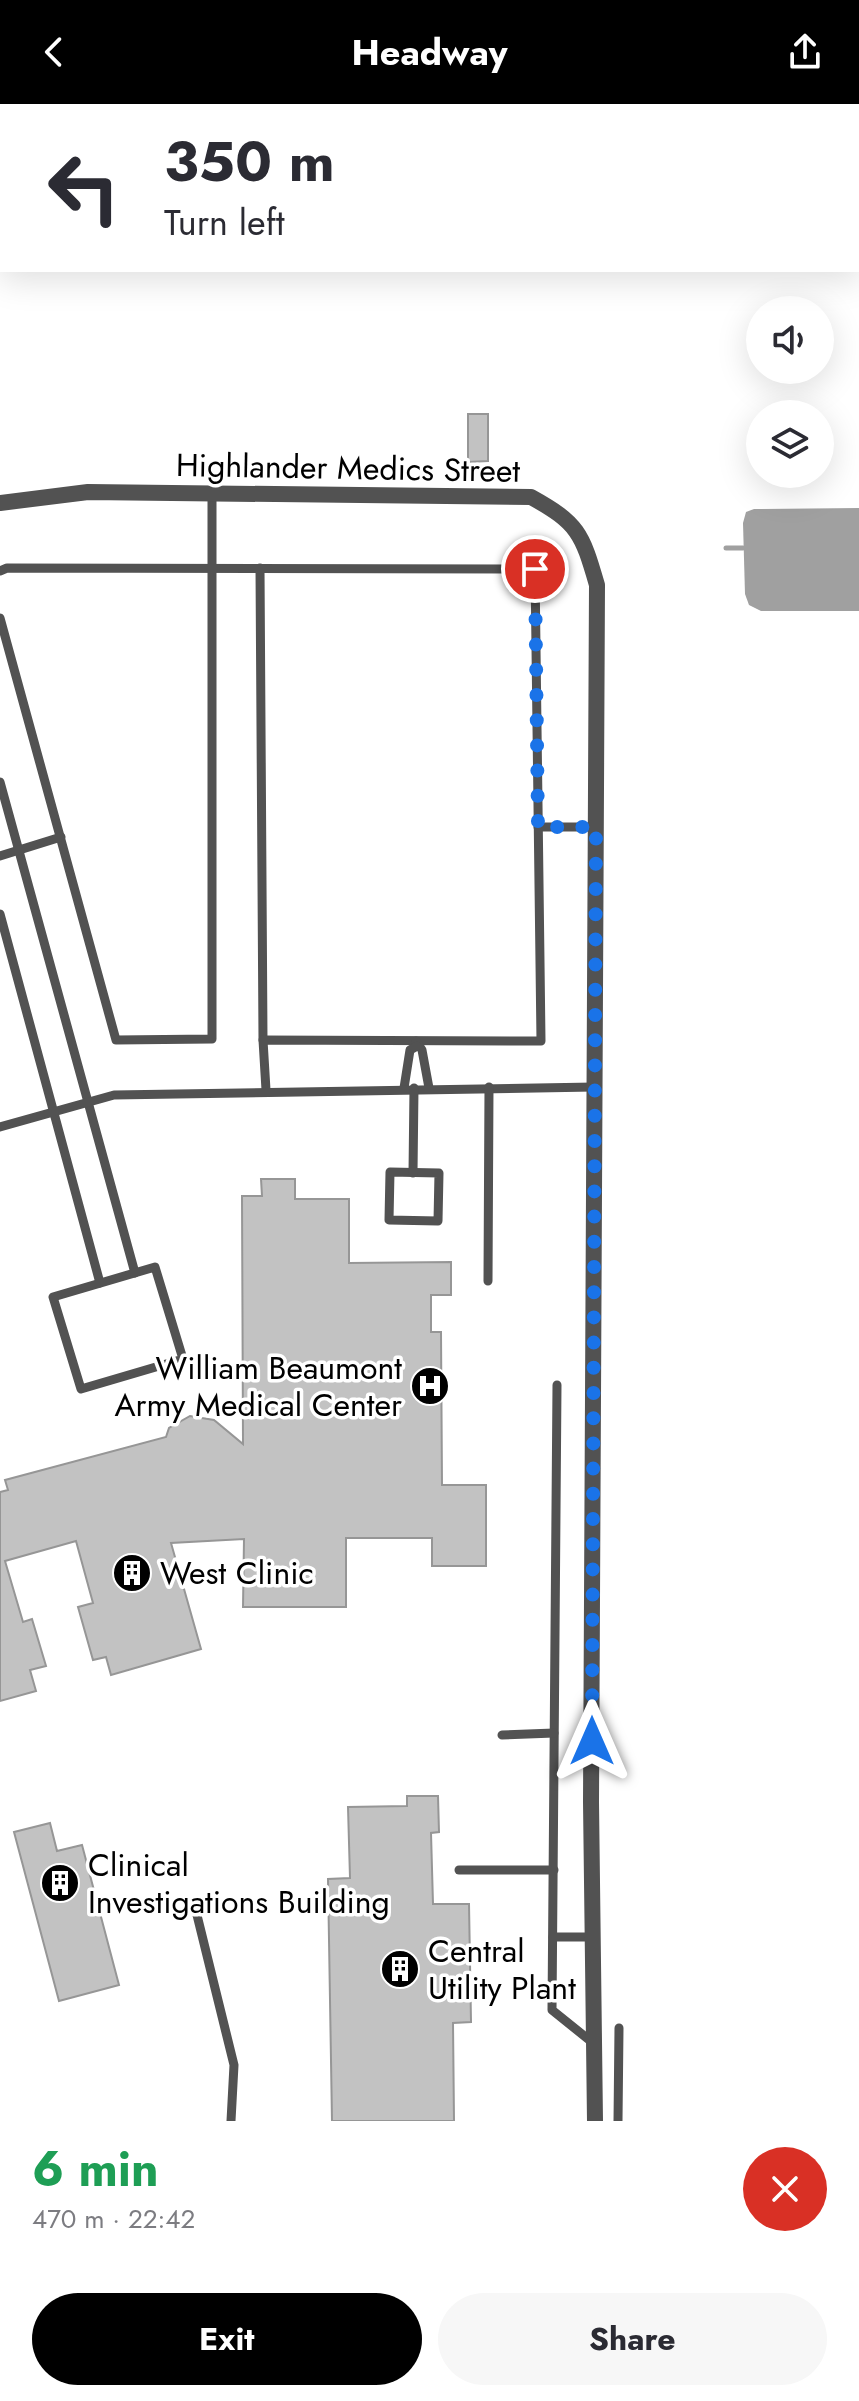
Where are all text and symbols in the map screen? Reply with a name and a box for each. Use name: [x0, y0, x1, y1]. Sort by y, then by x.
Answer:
text: Headway: [352, 26, 507, 78]
icon: back: [32, 30, 76, 74]
icon: share: [783, 30, 827, 74]
text: 350 m: [164, 121, 335, 202]
icon: left: [32, 136, 136, 240]
text: Turn left: [164, 196, 285, 248]
map controls: [746, 296, 834, 488]
button: sound: [746, 296, 834, 384]
button: layers: [746, 400, 834, 488]
street label: Highlander Medics Street: [176, 442, 521, 494]
pin: [501, 535, 569, 603]
icon: arrive: [513, 547, 557, 591]
place label: William Beaumont Army Medical Center: [114, 1345, 402, 1428]
hospital icon: William Beaumont Army Medical Center: [409, 1365, 451, 1407]
place label: West Clinic: [160, 1550, 314, 1596]
building icon: West Clinic: [111, 1552, 153, 1594]
position arrow: [550, 1699, 634, 1783]
place label: Clinical Investigations Building: [88, 1842, 390, 1925]
building icon: Clinical Investigations Building: [39, 1862, 81, 1904]
place label: Central Utility Plant: [428, 1928, 576, 2011]
building icon: Central Utility Plant: [379, 1948, 421, 1990]
text: 6 min: [32, 2135, 159, 2204]
button: close: [743, 2147, 827, 2231]
text: 470 m · 22:42: [32, 2200, 195, 2238]
button: Exit: [32, 2293, 422, 2385]
button: Share: [438, 2293, 827, 2385]

